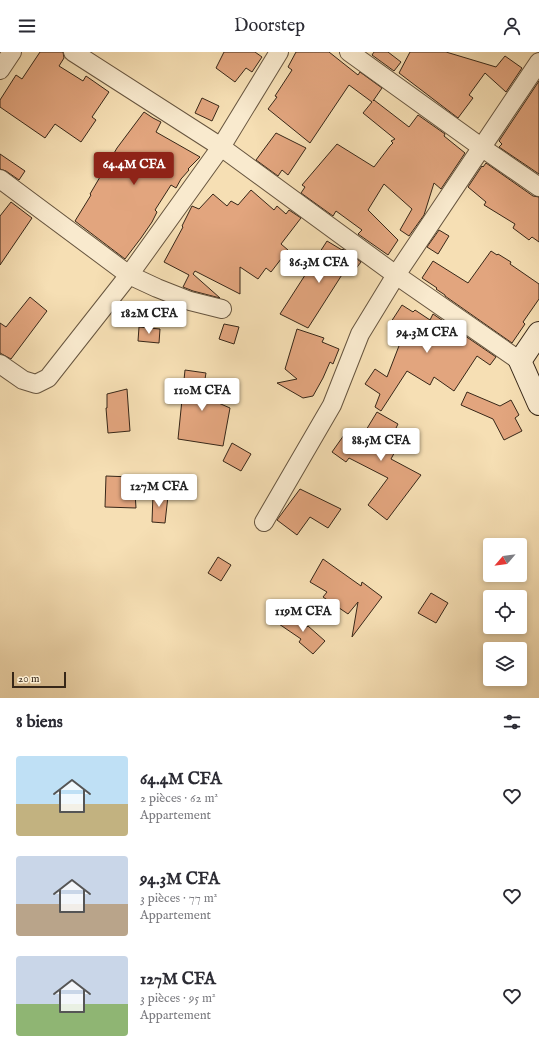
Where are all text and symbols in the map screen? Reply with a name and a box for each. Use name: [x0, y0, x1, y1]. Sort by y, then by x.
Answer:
icon: menu: [16, 15, 38, 37]
text: Doorstep: [234, 15, 305, 38]
icon: person: [501, 15, 523, 37]
pin: 64.4M CFA: [88, 152, 180, 186]
text: 64.4M CFA: [103, 156, 165, 173]
pin: 86.3M CFA: [273, 250, 365, 284]
text: 86.3M CFA: [289, 254, 349, 271]
pin: 182M CFA: [108, 301, 190, 335]
text: 182M CFA: [120, 305, 178, 322]
pin: 94.3M CFA: [381, 320, 473, 354]
text: 94.3M CFA: [397, 324, 457, 341]
pin: 110M CFA: [161, 378, 243, 412]
text: 110M CFA: [173, 382, 231, 399]
pin: 88.5M CFA: [335, 428, 427, 462]
text: 88.5M CFA: [352, 432, 410, 449]
pin: 127M CFA: [118, 474, 200, 508]
text: 127M CFA: [130, 478, 188, 495]
north arrow: [483, 538, 527, 582]
map controls: [483, 538, 527, 686]
button: locate: [483, 590, 527, 634]
pin: 119M CFA: [262, 599, 344, 633]
text: 119M CFA: [275, 603, 331, 620]
button: layers: [483, 642, 527, 686]
scale bar: [12, 670, 66, 689]
text: 20 m: [18, 672, 39, 686]
icon: filters: [501, 711, 523, 733]
text: 8 biens: [16, 712, 63, 733]
text: 64.4M CFA: [140, 769, 222, 790]
icon: home: [48, 772, 96, 820]
icon: heart: [501, 785, 523, 807]
text: 2 pièces · 62 m²: [140, 790, 218, 807]
text: Appartement: [140, 807, 211, 824]
text: 94.3M CFA: [140, 869, 220, 890]
icon: home: [48, 872, 96, 920]
icon: heart: [501, 885, 523, 907]
text: 3 pièces · 77 m²: [140, 890, 217, 907]
text: Appartement: [140, 907, 211, 924]
text: 127M CFA: [140, 969, 216, 990]
icon: home: [48, 972, 96, 1020]
icon: heart: [501, 985, 523, 1007]
text: 3 pièces · 95 m²: [140, 990, 216, 1007]
text: Appartement: [140, 1007, 211, 1024]

